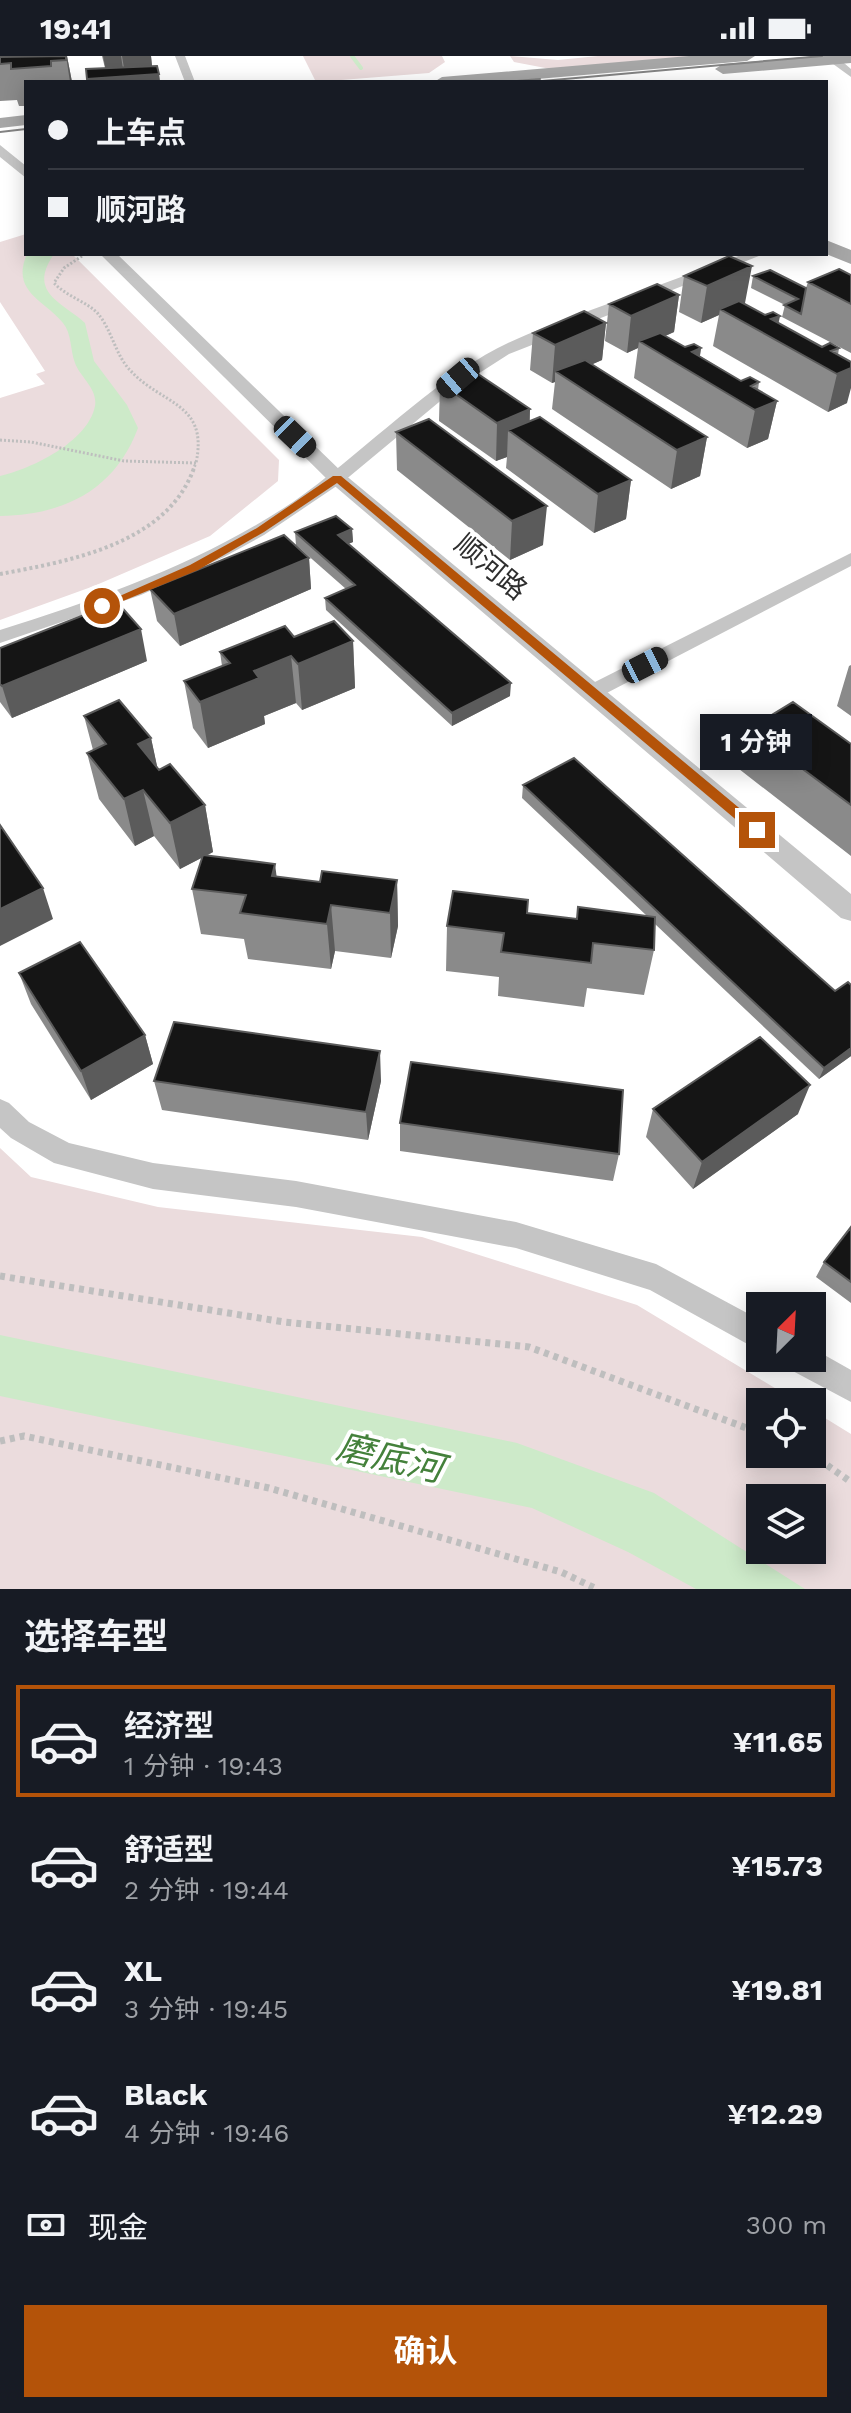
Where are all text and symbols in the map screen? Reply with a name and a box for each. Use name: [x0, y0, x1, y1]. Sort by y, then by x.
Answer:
text: 19:41: [40, 11, 112, 46]
text: 上车点: [96, 115, 186, 150]
text: 顺河路: [96, 192, 186, 227]
car: [432, 353, 484, 403]
car: [269, 412, 321, 462]
street label: 顺河路: [448, 527, 534, 607]
route start: [84, 588, 120, 624]
car: [618, 643, 672, 687]
callout: 1 分钟: [701, 714, 813, 770]
text: 1 分钟: [721, 727, 791, 757]
route end: [739, 812, 775, 848]
north arrow: [746, 1292, 826, 1372]
map controls: [746, 1292, 826, 1564]
button: locate: [746, 1388, 826, 1468]
water label: 磨底河: [333, 1425, 453, 1492]
button: layers: [746, 1484, 826, 1564]
text: 选择车型: [24, 1616, 168, 1658]
icon: car: [28, 1705, 100, 1777]
text: 经济型: [124, 1708, 214, 1743]
text: ¥11.65: [733, 1724, 823, 1759]
text: 1 分钟 · 19:43: [124, 1751, 283, 1781]
icon: car: [28, 1829, 100, 1901]
text: 舒适型: [124, 1832, 214, 1867]
text: ¥15.73: [731, 1848, 823, 1883]
text: 2 分钟 · 19:44: [124, 1875, 289, 1905]
icon: car: [28, 1953, 100, 2025]
text: XL: [124, 1953, 162, 1988]
text: ¥19.81: [731, 1972, 823, 2007]
text: 3 分钟 · 19:45: [124, 1994, 288, 2024]
icon: car: [28, 2077, 100, 2149]
text: Black: [124, 2077, 208, 2112]
text: ¥12.29: [727, 2096, 823, 2131]
text: 4 分钟 · 19:46: [124, 2118, 289, 2148]
icon: cash: [24, 2203, 68, 2247]
text: 现金: [88, 2210, 148, 2245]
text: 300 m: [746, 2210, 827, 2240]
button: 确认: [24, 2305, 827, 2397]

